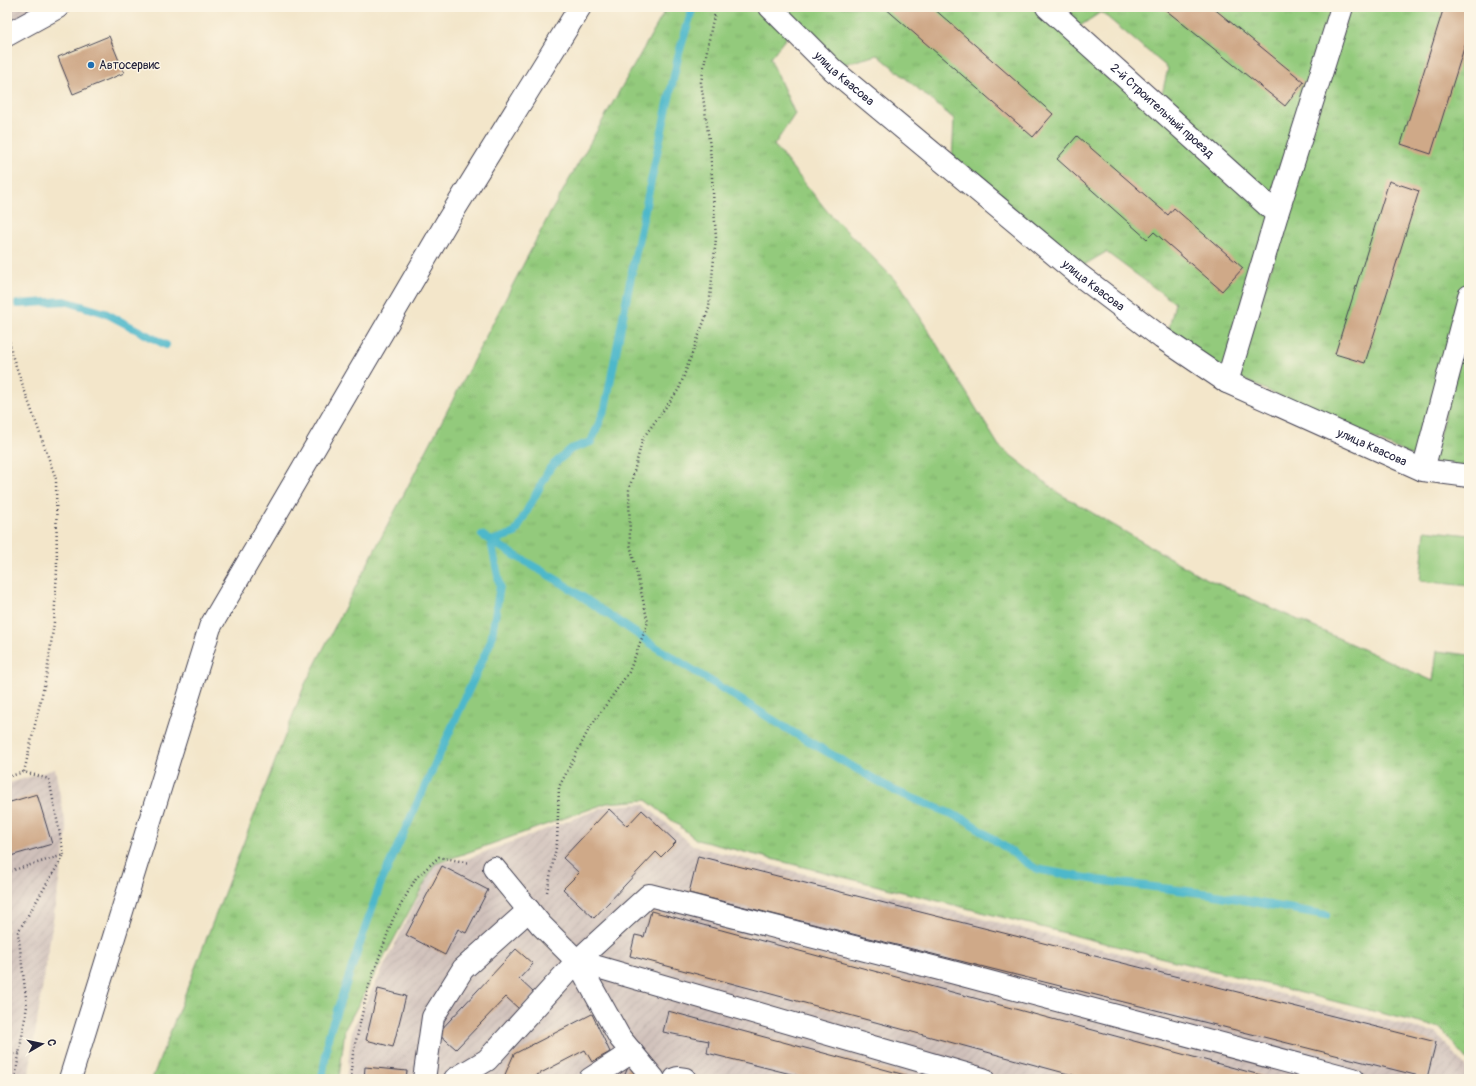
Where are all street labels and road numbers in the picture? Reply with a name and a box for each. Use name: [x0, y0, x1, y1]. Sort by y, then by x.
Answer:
street label: улица Квасова: [810, 47, 878, 109]
street label: 2-й Строительный проезд: [1107, 60, 1218, 162]
street label: улица Квасова: [1058, 256, 1128, 315]
street label: улица Квасова: [1334, 425, 1410, 469]

